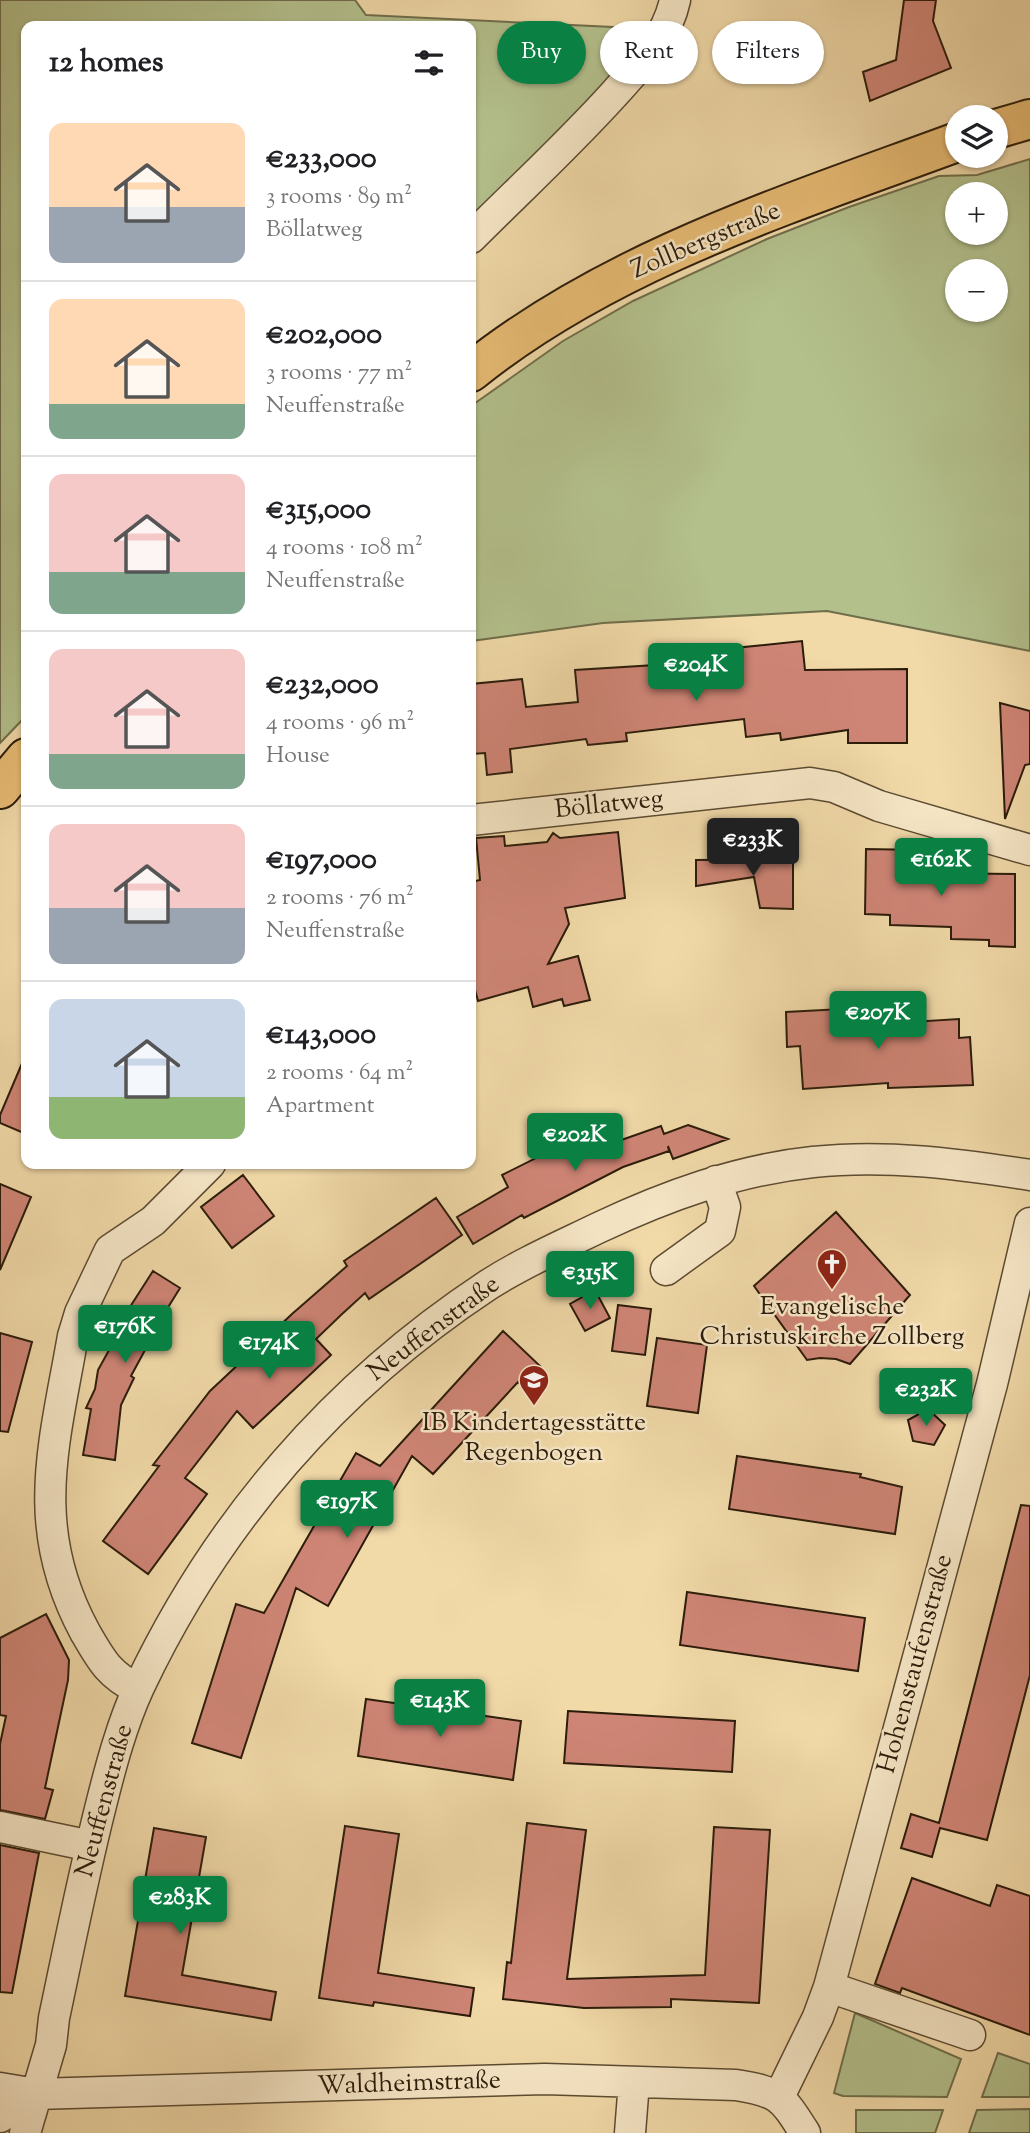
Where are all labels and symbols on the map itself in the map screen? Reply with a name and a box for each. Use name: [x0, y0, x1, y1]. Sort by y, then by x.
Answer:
street label: Zollbergstraße: [626, 193, 786, 289]
pin: €204K: [647, 644, 745, 703]
street label: Böllatweg: [553, 781, 665, 829]
pin: €233K: [704, 818, 802, 878]
pin: €162K: [892, 838, 990, 898]
pin: €207K: [829, 992, 927, 1051]
pin: €202K: [526, 1114, 624, 1173]
church icon: Evangelische Christuskirche Zollberg: [815, 1247, 849, 1291]
pin: €315K: [541, 1252, 639, 1311]
street label: Neuffenstraße: [360, 1267, 508, 1391]
place label: Evangelische Christuskirche Zollberg: [699, 1289, 965, 1356]
pin: €176K: [76, 1306, 174, 1365]
pin: €174K: [220, 1322, 318, 1381]
school or university icon: IB Kindertagesstätte Regenbogen: [517, 1363, 551, 1407]
pin: €232K: [877, 1368, 975, 1428]
place label: IB Kindertagesstätte Regenbogen: [422, 1405, 646, 1472]
pin: €197K: [298, 1480, 396, 1540]
street label: Hohenstaufenstraße: [869, 1550, 963, 1778]
pin: €143K: [391, 1680, 489, 1739]
street label: Neuffenstraße: [67, 1720, 143, 1882]
pin: €283K: [131, 1876, 229, 1936]
street label: Waldheimstraße: [317, 2062, 501, 2106]

